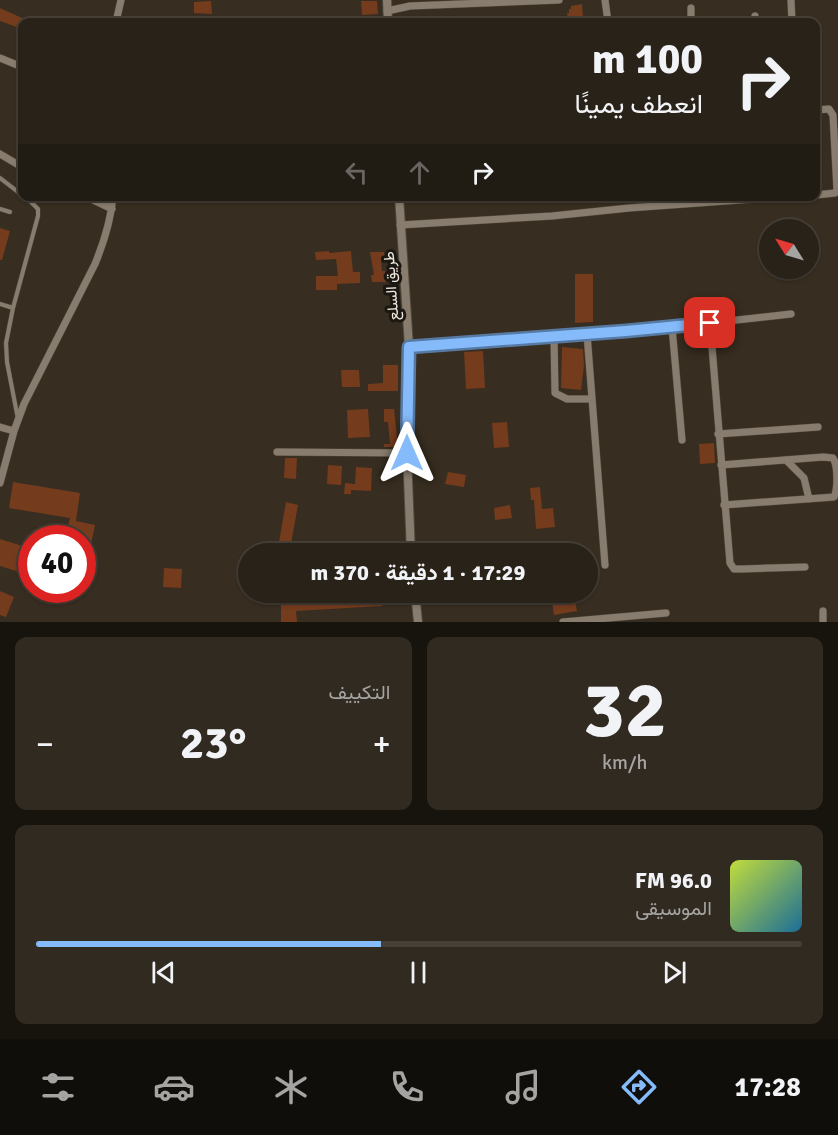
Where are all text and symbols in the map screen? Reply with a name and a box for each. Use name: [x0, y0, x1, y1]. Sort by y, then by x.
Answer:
text: 100 m: [592, 34, 703, 85]
icon: right: [724, 42, 802, 120]
text: انعطف يمينًا: [574, 88, 703, 121]
icon: left: [340, 156, 373, 189]
icon: ahead: [403, 156, 436, 189]
icon: right: [466, 156, 499, 189]
north arrow: [759, 219, 819, 279]
map controls: [759, 219, 819, 279]
street label: طريق السلع: [380, 250, 404, 321]
pin: [684, 297, 735, 348]
icon: arrive: [693, 306, 726, 339]
position arrow: [375, 421, 439, 485]
speed limit sign: 40: [18, 525, 96, 603]
text: 17:29 · 1 دقيقة · 370 m: [311, 559, 525, 586]
text: 32: [583, 663, 667, 759]
text: التكييف: [328, 680, 391, 705]
text: 23°: [180, 716, 247, 771]
text: −: [36, 724, 54, 765]
text: +: [373, 724, 390, 765]
text: km/h: [602, 750, 647, 775]
text: 96.0 FM: [635, 867, 712, 894]
text: الموسيقى: [635, 896, 712, 921]
icon: previous: [147, 956, 180, 989]
icon: pause: [402, 956, 435, 989]
icon: next: [658, 956, 691, 989]
icon: filters: [37, 1066, 79, 1108]
icon: car: [153, 1066, 195, 1108]
icon: climate: [270, 1066, 312, 1108]
icon: phone: [386, 1066, 428, 1108]
icon: music: [502, 1066, 544, 1108]
icon: directions: [618, 1066, 660, 1108]
text: 17:28: [735, 1071, 801, 1104]

